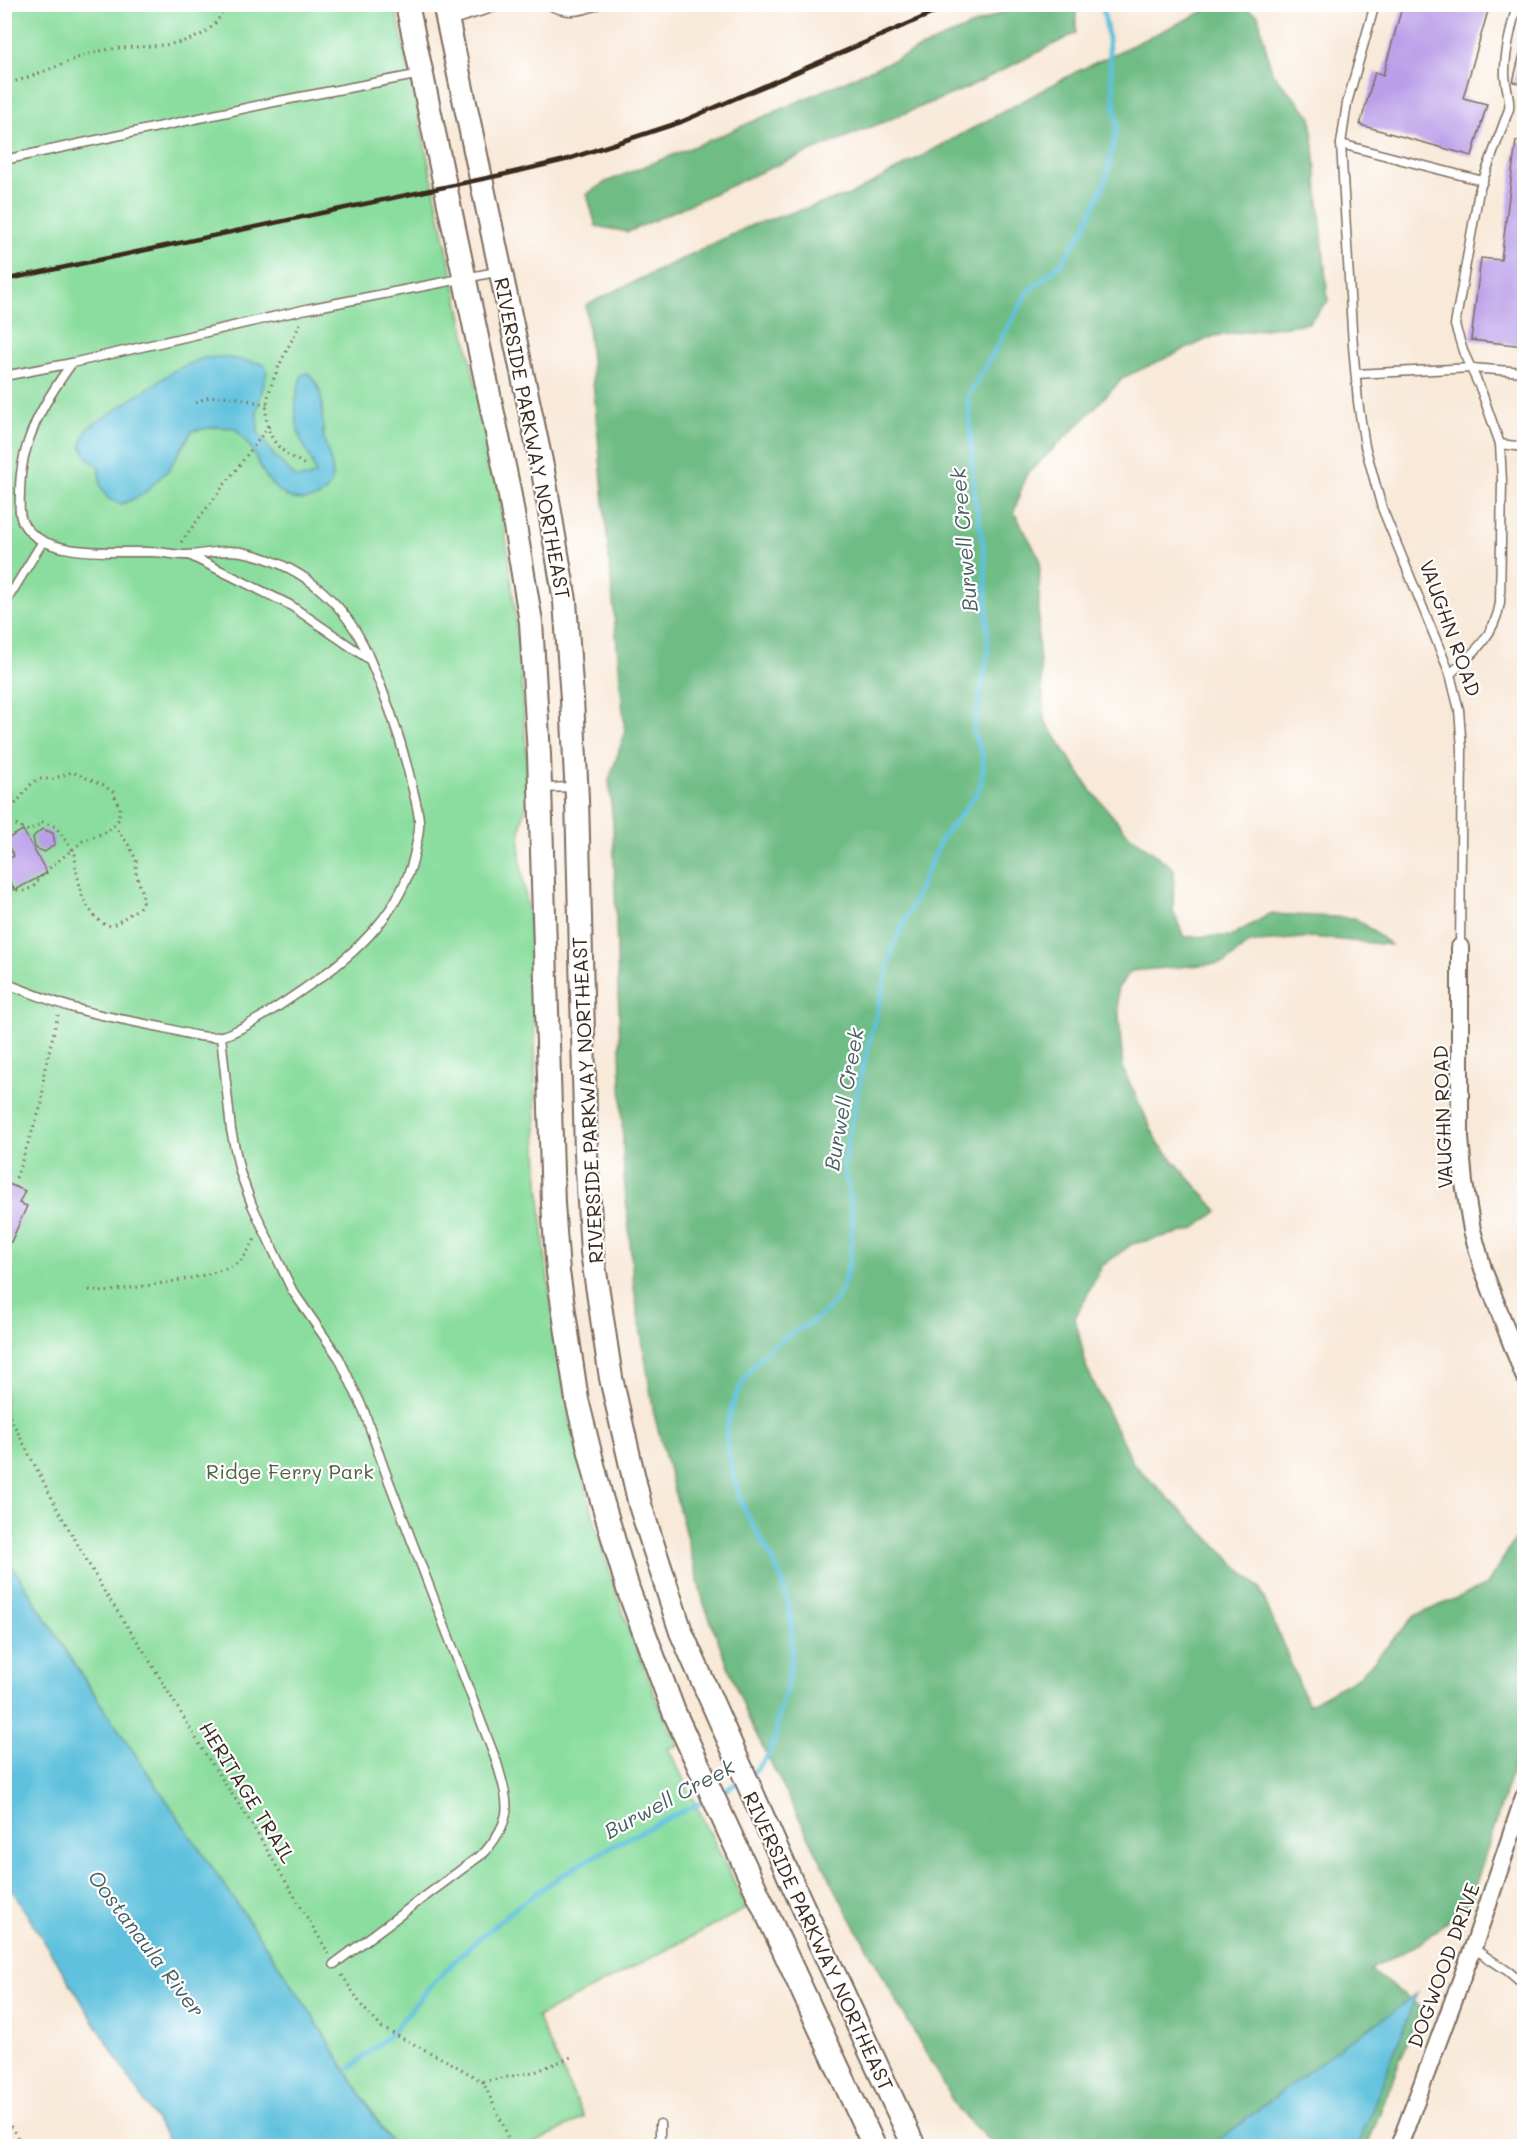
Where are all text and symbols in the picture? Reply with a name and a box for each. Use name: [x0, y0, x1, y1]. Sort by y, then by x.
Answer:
street label: RIVERSIDE PARKWAY NORTHEAST: [489, 275, 577, 601]
water label: Burwell Creek: [943, 466, 983, 613]
street label: VAUGHN ROAD: [1414, 556, 1488, 700]
street label: RIVERSIDE PARKWAY NORTHEAST: [565, 936, 609, 1264]
water label: Burwell Creek: [817, 1025, 869, 1172]
street label: VAUGHN ROAD: [1427, 1045, 1457, 1189]
park label: Ridge Ferry Park: [206, 1458, 374, 1484]
street label: HERITAGE TRAIL: [194, 1716, 302, 1868]
water label: Burwell Creek: [599, 1752, 740, 1844]
street label: RIVERSIDE PARKWAY NORTHEAST: [738, 1787, 900, 2095]
water label: Oostanaula River: [83, 1864, 211, 2022]
street label: DOGWOOD DRIVE: [1401, 1879, 1485, 2051]

